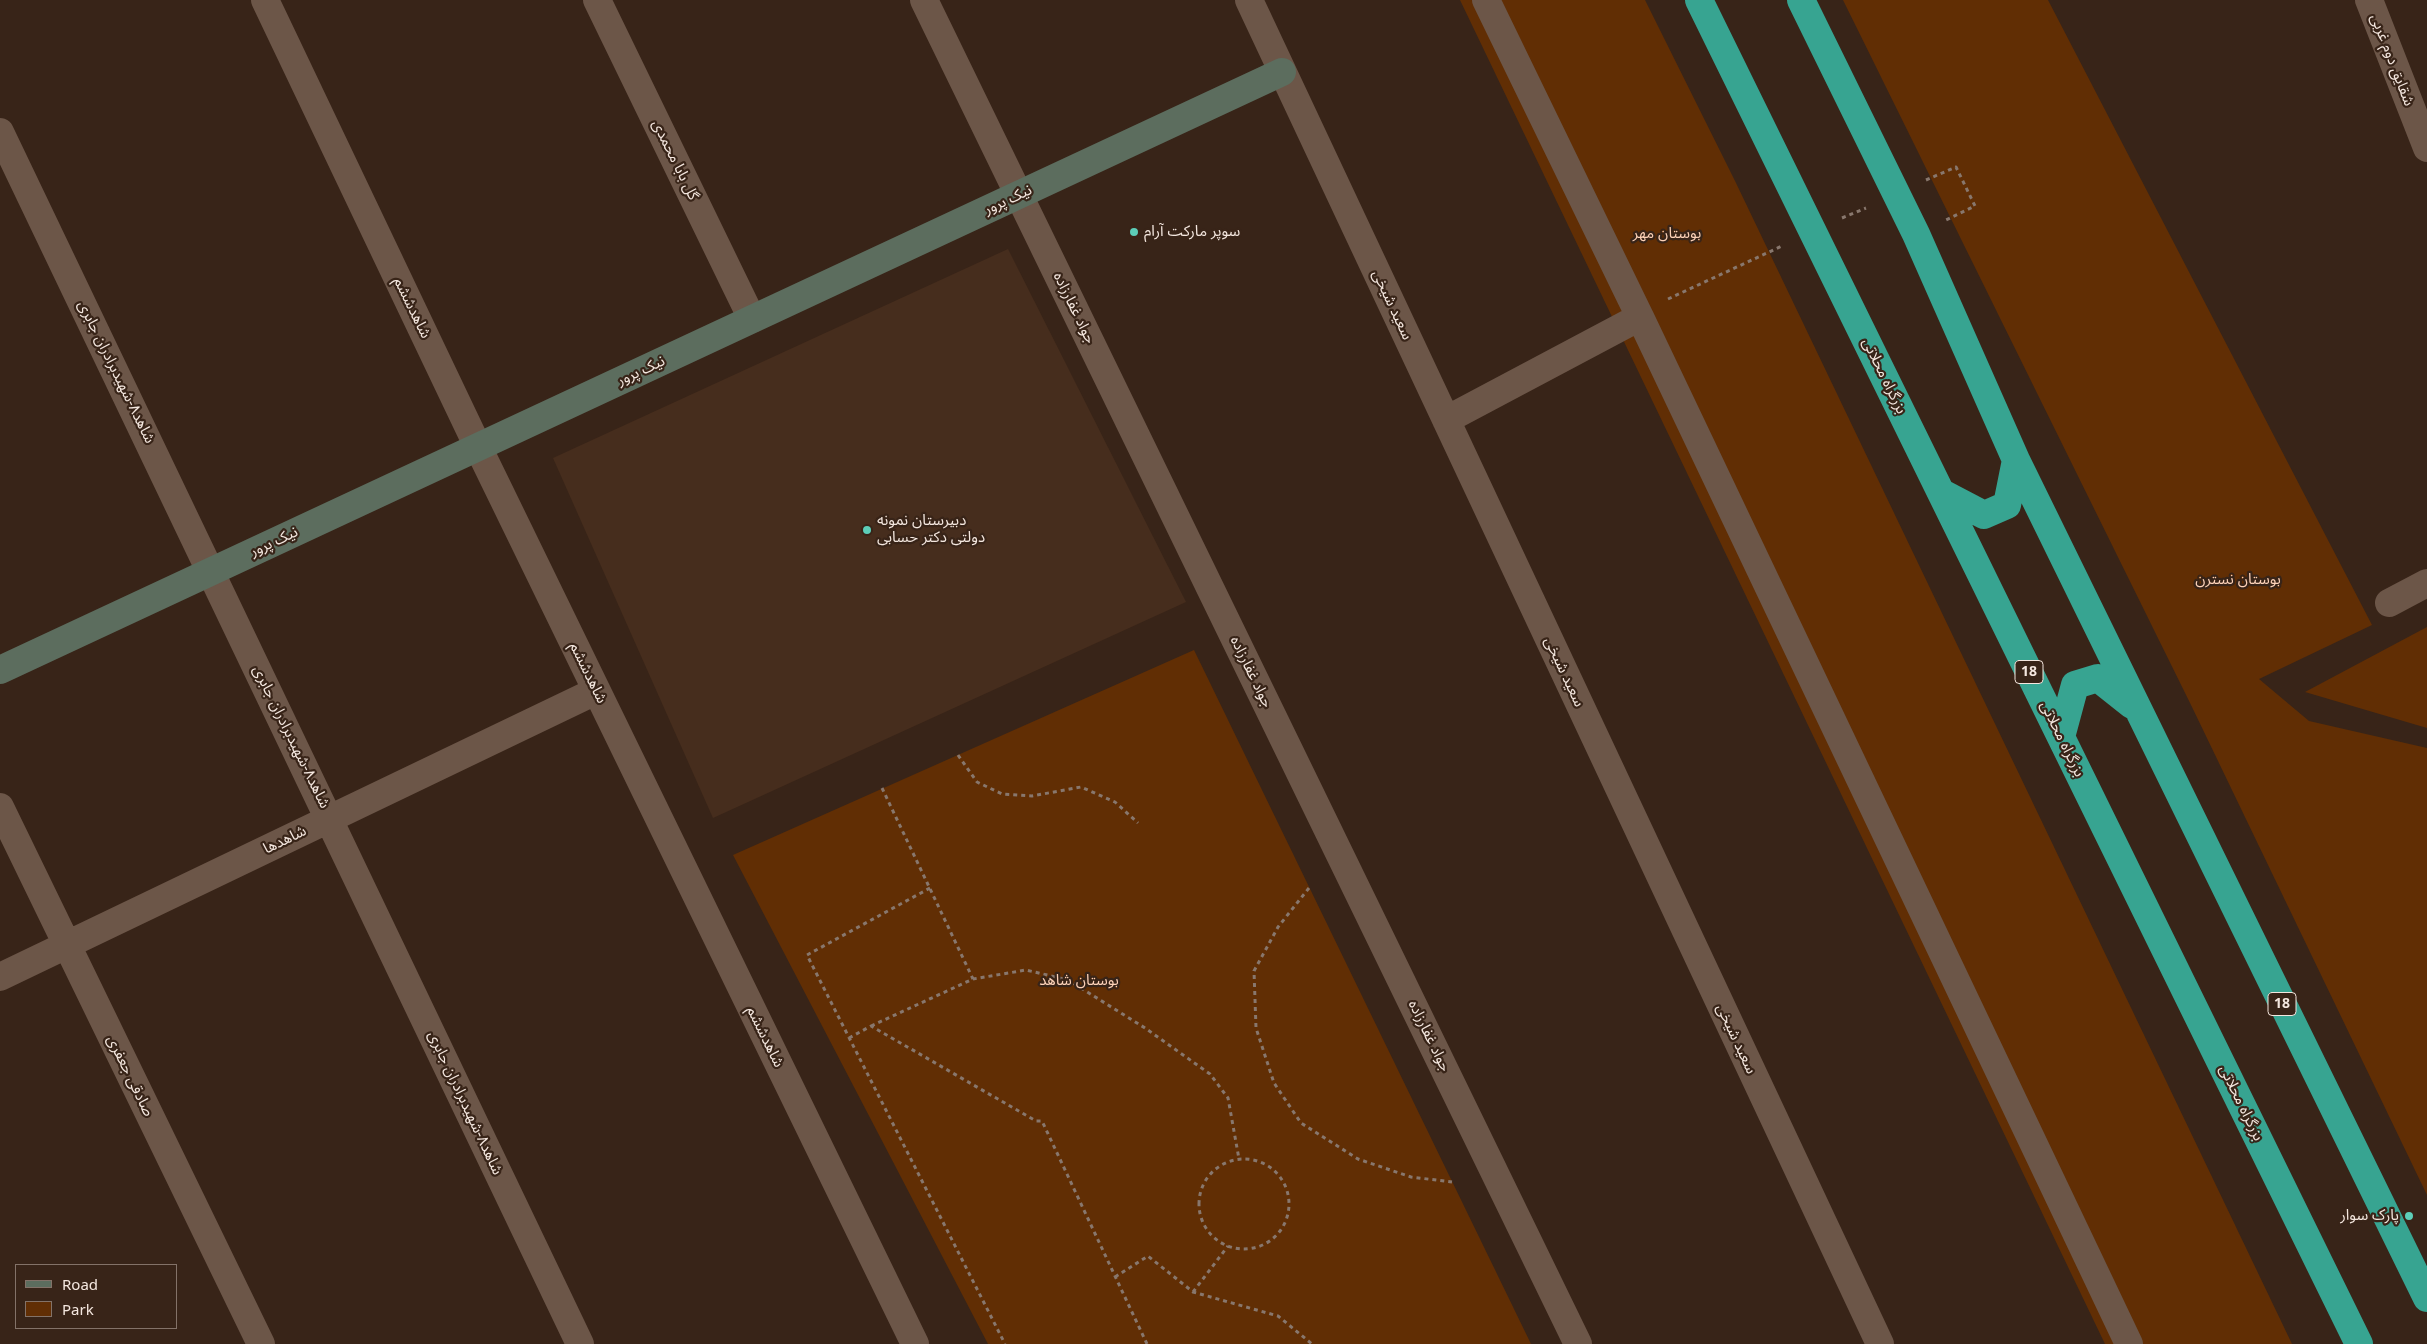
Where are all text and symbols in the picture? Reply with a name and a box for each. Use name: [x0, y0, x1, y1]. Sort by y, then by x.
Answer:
street label: شقایق دوم غربی: [2366, 11, 2418, 109]
street label: گل بابا محمدی: [648, 117, 702, 203]
street label: نیک پرور: [981, 181, 1035, 219]
place label: سوپر مارکت آرام: [1144, 223, 1240, 241]
park label: بوستان مهر: [1633, 225, 1701, 243]
marker: سوپر مارکت آرام: [1128, 226, 1140, 238]
street label: سعید شیخی: [1368, 267, 1416, 343]
street label: جواد غفارزاده: [1049, 269, 1099, 347]
street label: شاهدششم: [390, 275, 434, 341]
street label: شاهد۸-شهیدبرادران جابری: [74, 298, 158, 446]
street label: بزرگراه محلاتی: [1858, 335, 1910, 417]
street label: نیک پرور: [614, 352, 668, 390]
place label: دبیرستان نمونه دولتی دکتر حسابی: [877, 512, 985, 547]
street label: نیک پرور: [247, 523, 301, 561]
marker: دبیرستان نمونه دولتی دکتر حسابی: [861, 524, 873, 536]
park label: بوستان نسترن: [2195, 571, 2281, 589]
street label: جواد غفارزاده: [1226, 633, 1276, 711]
street label: سعید شیخی: [1540, 634, 1588, 710]
street label: شاهدششم: [566, 640, 610, 706]
road number: 18: [2015, 660, 2043, 684]
street label: شاهد۸-شهیدبرادران جابری: [249, 663, 333, 811]
street label: بزرگراه محلاتی: [2036, 698, 2088, 780]
street label: شاهدها: [261, 822, 309, 858]
park label: بوستان شاهد: [1039, 972, 1119, 990]
road number: 18: [2268, 992, 2296, 1016]
street label: جواد غفارزاده: [1404, 997, 1454, 1075]
street label: سعید شیخی: [1712, 1001, 1760, 1077]
street label: شاهدششم: [743, 1004, 787, 1070]
street label: شاهد۸-شهیدبرادران جابری: [424, 1028, 506, 1178]
street label: صادقی جعفری: [103, 1032, 157, 1120]
street label: بزرگراه محلاتی: [2215, 1062, 2267, 1144]
place label: پارک سوار: [2340, 1207, 2399, 1225]
marker: پارک سوار: [2403, 1210, 2415, 1222]
legend: [15, 1264, 178, 1329]
text: Road: [62, 1274, 98, 1294]
text: Park: [62, 1299, 94, 1319]

